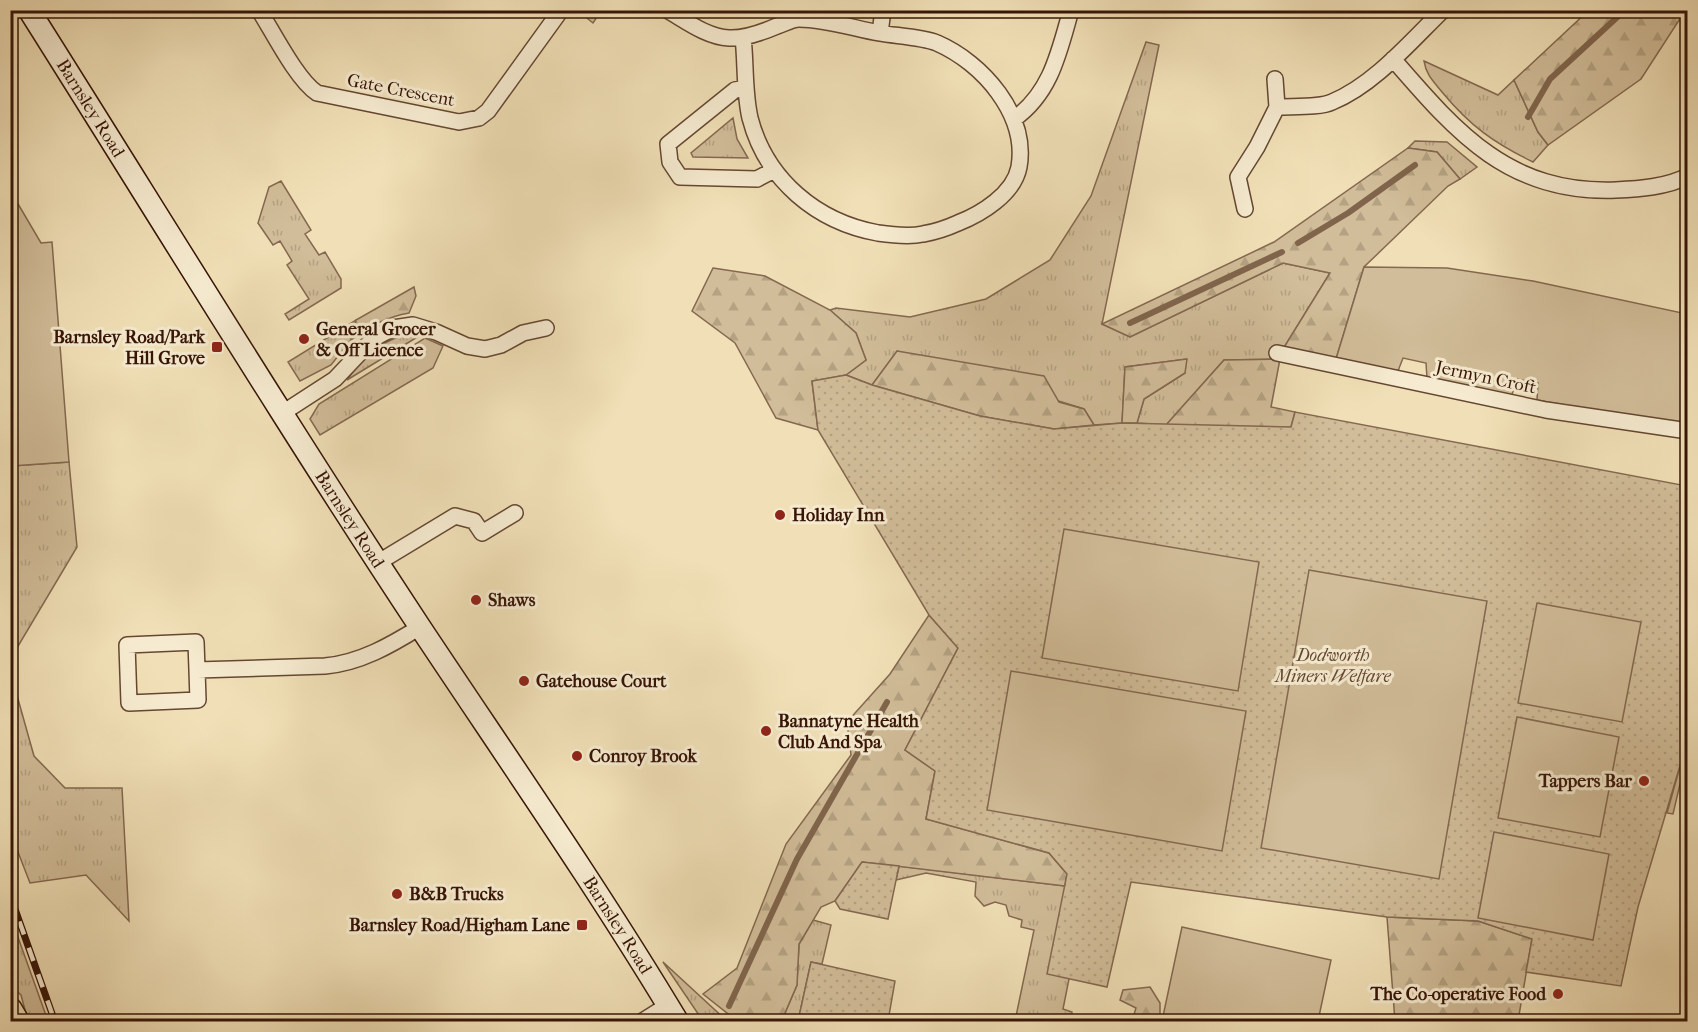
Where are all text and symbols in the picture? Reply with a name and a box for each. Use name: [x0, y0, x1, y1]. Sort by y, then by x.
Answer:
street label: Barnsley Road: [52, 56, 129, 162]
street label: Gate Crescent: [345, 70, 457, 111]
place label: General Grocer & Off Licence: [316, 319, 436, 361]
place label: Barnsley Road/Park Hill Grove: [53, 327, 206, 369]
marker: General Grocer & Off Licence: [297, 332, 311, 346]
marker: Barnsley Road/Park Hill Grove: [210, 340, 224, 354]
street label: Jermyn Croft: [1432, 356, 1539, 398]
street label: Barnsley Road: [310, 467, 389, 572]
place label: Holiday Inn: [792, 505, 885, 526]
marker: Holiday Inn: [773, 508, 787, 522]
place label: Shaws: [488, 590, 536, 611]
marker: Shaws: [469, 593, 483, 607]
park label: Dodworth Miners Welfare: [1273, 645, 1391, 687]
place label: Gatehouse Court: [536, 671, 667, 692]
marker: Gatehouse Court: [517, 674, 531, 688]
place label: Bannatyne Health Club And Spa: [778, 711, 920, 753]
marker: Bannatyne Health Club And Spa: [759, 724, 773, 738]
place label: Conroy Brook: [589, 746, 698, 767]
marker: Conroy Brook: [570, 749, 584, 763]
place label: Tappers Bar: [1538, 771, 1632, 792]
marker: Tappers Bar: [1637, 774, 1651, 788]
street label: Barnsley Road: [578, 872, 656, 978]
place label: B&B Trucks: [409, 884, 504, 905]
marker: B&B Trucks: [390, 887, 404, 901]
place label: Barnsley Road/Higham Lane: [349, 915, 570, 936]
marker: Barnsley Road/Higham Lane: [575, 918, 589, 932]
place label: The Co-operative Food: [1370, 984, 1547, 1005]
marker: The Co-operative Food: [1551, 987, 1565, 1001]

